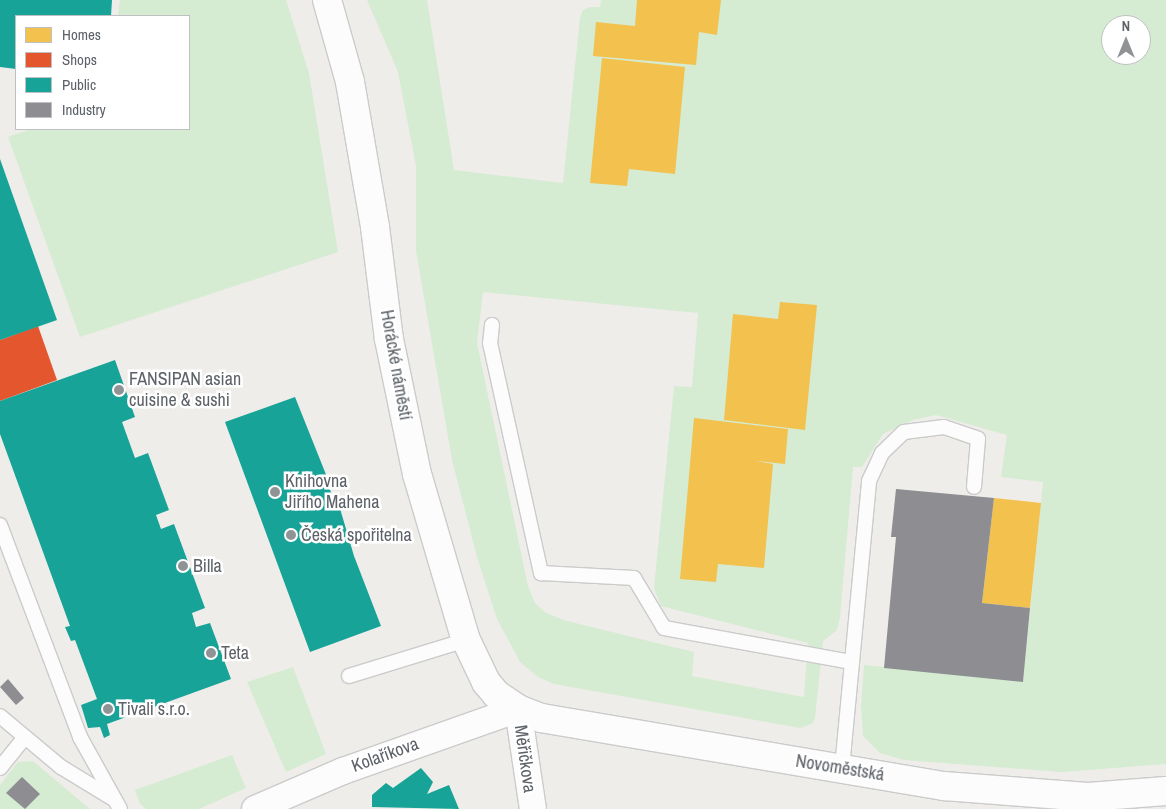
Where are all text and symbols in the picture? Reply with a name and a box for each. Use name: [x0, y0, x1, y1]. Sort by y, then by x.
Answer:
legend: [15, 15, 190, 130]
north arrow: [1101, 15, 1151, 65]
text: N: [1122, 17, 1130, 35]
text: Homes: [62, 24, 101, 45]
text: Shops: [62, 49, 97, 70]
text: Public: [62, 74, 96, 95]
text: Industry: [62, 99, 106, 120]
street label: Horácké náměstí: [376, 308, 416, 422]
place label: FANSIPAN asian cuisine & sushi: [129, 369, 241, 412]
marker: FANSIPAN asian cuisine & sushi: [113, 384, 125, 396]
place label: Knihovna Jiřího Mahena: [285, 471, 379, 514]
marker: Knihovna Jiřího Mahena: [269, 486, 281, 498]
place label: Česká spořitelna: [301, 524, 412, 546]
marker: Česká spořitelna: [285, 529, 297, 541]
place label: Billa: [193, 555, 222, 577]
marker: Billa: [177, 560, 189, 572]
place label: Teta: [221, 642, 249, 664]
marker: Teta: [205, 647, 217, 659]
place label: Tivali s.r.o.: [118, 698, 190, 720]
marker: Tivali s.r.o.: [102, 703, 114, 715]
street label: Měřičkova: [510, 724, 540, 794]
street label: Kolaříkova: [349, 733, 421, 777]
street label: Novoměstská: [794, 750, 886, 786]

